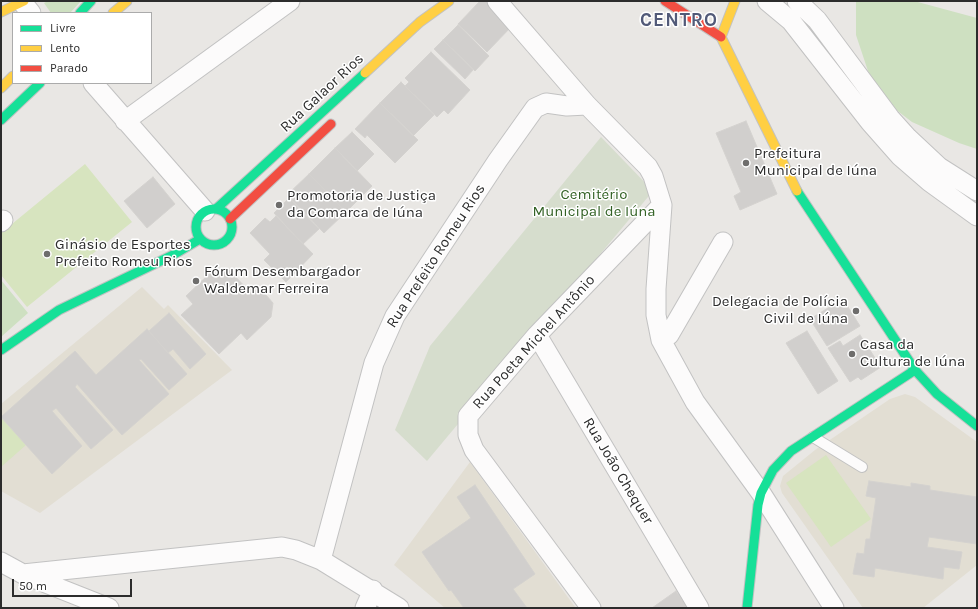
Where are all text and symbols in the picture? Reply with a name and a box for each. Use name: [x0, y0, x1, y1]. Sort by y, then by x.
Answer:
district label: CENTRO: [640, 10, 718, 32]
legend: [12, 12, 152, 84]
text: Livre: [50, 21, 76, 35]
text: Lento: [50, 41, 80, 55]
street label: Rua Galaor Rios: [277, 50, 367, 136]
text: Parado: [50, 61, 88, 75]
place label: Prefeitura Municipal de Iúna: [754, 145, 877, 180]
marker: Prefeitura Municipal de Iúna: [741, 158, 751, 168]
street label: Rua Prefeito Romeu Rios: [383, 181, 489, 331]
park label: Cemitério Municipal de Iúna: [532, 186, 656, 221]
place label: Promotoria de Justiça da Comarca de Iúna: [287, 187, 436, 222]
marker: Promotoria de Justiça da Comarca de Iúna: [274, 200, 284, 210]
place label: Ginásio de Esportes Prefeito Romeu Rios: [55, 236, 193, 271]
marker: Ginásio de Esportes Prefeito Romeu Rios: [42, 249, 52, 259]
place label: Fórum Desembargador Waldemar Ferreira: [204, 263, 361, 298]
street label: Rua Poeta Michel Antônio: [469, 271, 599, 413]
marker: Fórum Desembargador Waldemar Ferreira: [191, 276, 201, 286]
place label: Delegacia de Polícia Civil de Iúna: [712, 293, 848, 328]
marker: Delegacia de Polícia Civil de Iúna: [851, 306, 861, 316]
place label: Casa da Cultura de Iúna: [860, 336, 965, 371]
marker: Casa da Cultura de Iúna: [847, 349, 857, 359]
street label: Rua João Chequer: [579, 414, 657, 528]
scale bar: [14, 571, 134, 597]
text: 50 m: [19, 579, 47, 593]

